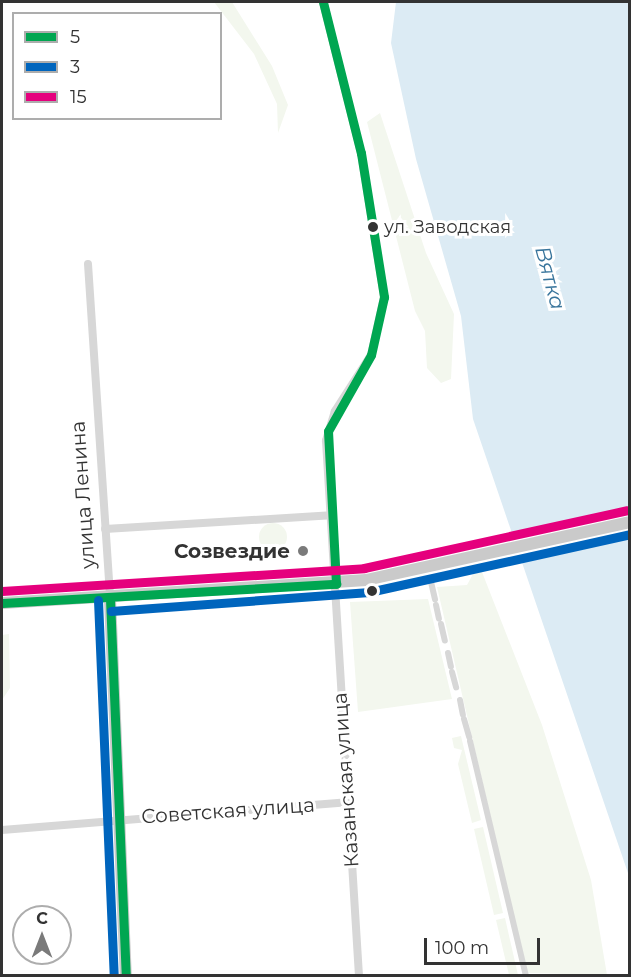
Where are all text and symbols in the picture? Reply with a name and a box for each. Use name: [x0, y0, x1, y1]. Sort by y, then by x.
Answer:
legend: [12, 12, 222, 120]
text: 5: [70, 26, 80, 48]
text: 3: [70, 56, 80, 78]
text: 15: [70, 86, 87, 108]
place label: ул. Заводская: [384, 216, 511, 238]
marker: ул. Заводская: [367, 221, 379, 233]
water label: Вятка: [529, 243, 571, 313]
street label: улица Ленина: [66, 420, 100, 570]
place label: Созвездие: [174, 539, 290, 563]
marker: Созвездие: [294, 542, 312, 560]
unlabelled marker: [366, 585, 378, 597]
street label: Казанская улица: [328, 692, 364, 868]
street label: Советская улица: [140, 793, 316, 829]
north arrow: [12, 905, 72, 965]
text: С: [36, 909, 48, 928]
scale bar: [427, 926, 542, 964]
text: 100 m: [435, 937, 489, 959]

